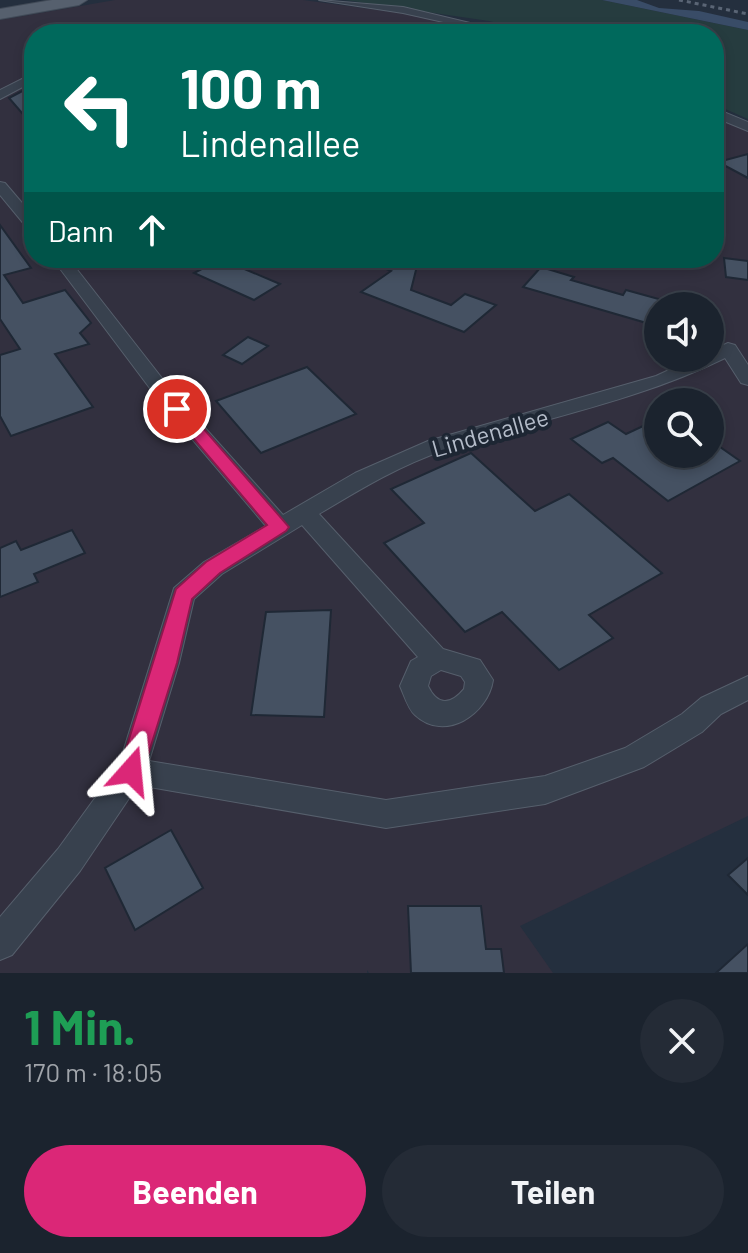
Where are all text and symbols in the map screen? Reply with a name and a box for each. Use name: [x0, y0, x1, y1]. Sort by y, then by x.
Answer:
text: 100 m: [180, 53, 322, 120]
icon: left: [48, 56, 152, 160]
text: Lindenallee: [180, 121, 360, 164]
icon: ahead: [130, 208, 174, 252]
text: Dann: [48, 212, 114, 248]
map controls: [644, 292, 724, 468]
button: sound: [644, 292, 724, 372]
pin: [143, 375, 211, 443]
icon: arrive: [155, 387, 199, 431]
button: search: [644, 388, 724, 468]
street label: Lindenallee: [428, 401, 552, 463]
position arrow: [89, 729, 173, 813]
text: 1 Min.: [24, 997, 136, 1055]
button: close: [640, 999, 724, 1083]
text: 170 m · 18:05: [24, 1056, 162, 1087]
button: Beenden: [24, 1145, 366, 1237]
button: Teilen: [382, 1145, 724, 1237]

